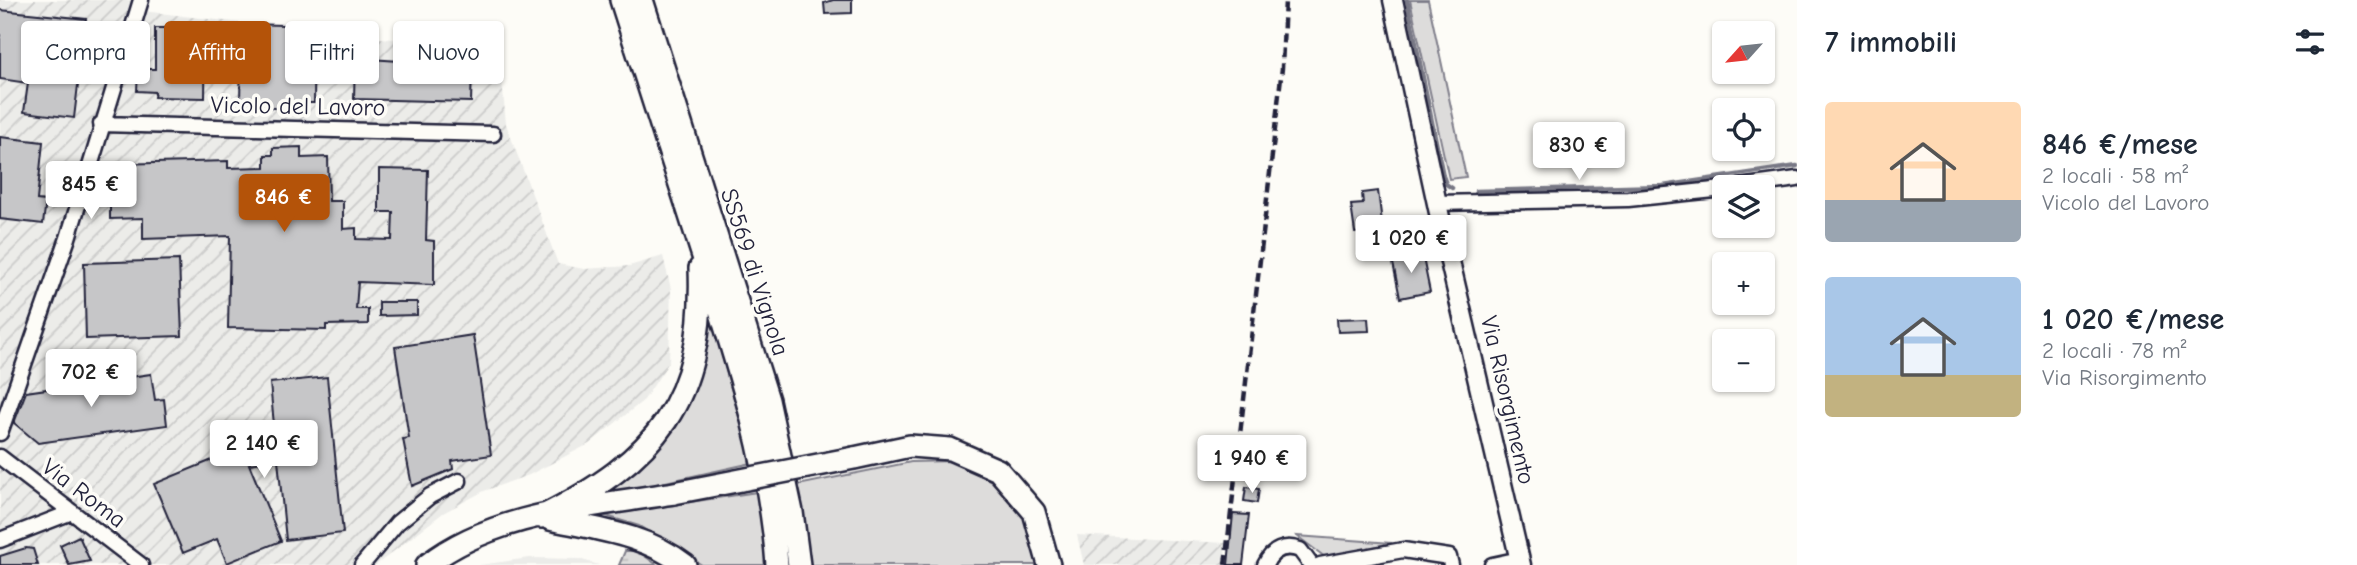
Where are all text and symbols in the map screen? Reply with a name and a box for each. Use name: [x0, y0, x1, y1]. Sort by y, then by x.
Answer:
chip: Compra: [21, 21, 150, 84]
chip: Affitta: [164, 21, 271, 84]
chip: Filtri: [285, 21, 379, 84]
chip: Nuovo: [393, 21, 504, 84]
north arrow: [1712, 21, 1774, 84]
map controls: [1712, 21, 1775, 392]
icon: filters: [2291, 23, 2329, 61]
text: 7 immobili: [1825, 25, 1957, 60]
street label: Vicolo del Lavoro: [210, 90, 386, 122]
button: locate: [1712, 98, 1775, 161]
pin: 830 €: [1530, 122, 1628, 182]
text: 846 €/mese: [2042, 127, 2198, 162]
icon: home: [1881, 130, 1965, 214]
text: 830 €: [1549, 131, 1609, 158]
pin: 845 €: [42, 162, 140, 221]
text: 2 locali · 58 m²: [2042, 162, 2188, 189]
text: 845 €: [62, 170, 120, 197]
pin: 846 €: [235, 174, 333, 234]
button: layers: [1712, 175, 1775, 238]
text: 846 €: [255, 183, 313, 210]
street label: SS569 di Vignola: [715, 185, 795, 359]
text: Vicolo del Lavoro: [2042, 189, 2209, 216]
pin: 1 020 €: [1346, 216, 1476, 275]
text: 1 020 €: [1371, 224, 1451, 251]
button: +: [1712, 252, 1775, 315]
text: 1 020 €/mese: [2042, 302, 2224, 337]
icon: home: [1881, 305, 1965, 389]
street label: Via Risorgimento: [1475, 313, 1541, 487]
button: −: [1712, 329, 1775, 392]
text: 2 locali · 78 m²: [2042, 337, 2187, 364]
pin: 702 €: [42, 350, 140, 409]
text: 702 €: [62, 358, 121, 385]
text: Via Risorgimento: [2042, 364, 2207, 391]
pin: 2 140 €: [199, 420, 329, 480]
text: 2 140 €: [226, 429, 302, 456]
pin: 1 940 €: [1187, 435, 1317, 495]
text: 1 940 €: [1213, 444, 1291, 471]
street label: Via Roma: [37, 452, 131, 534]

